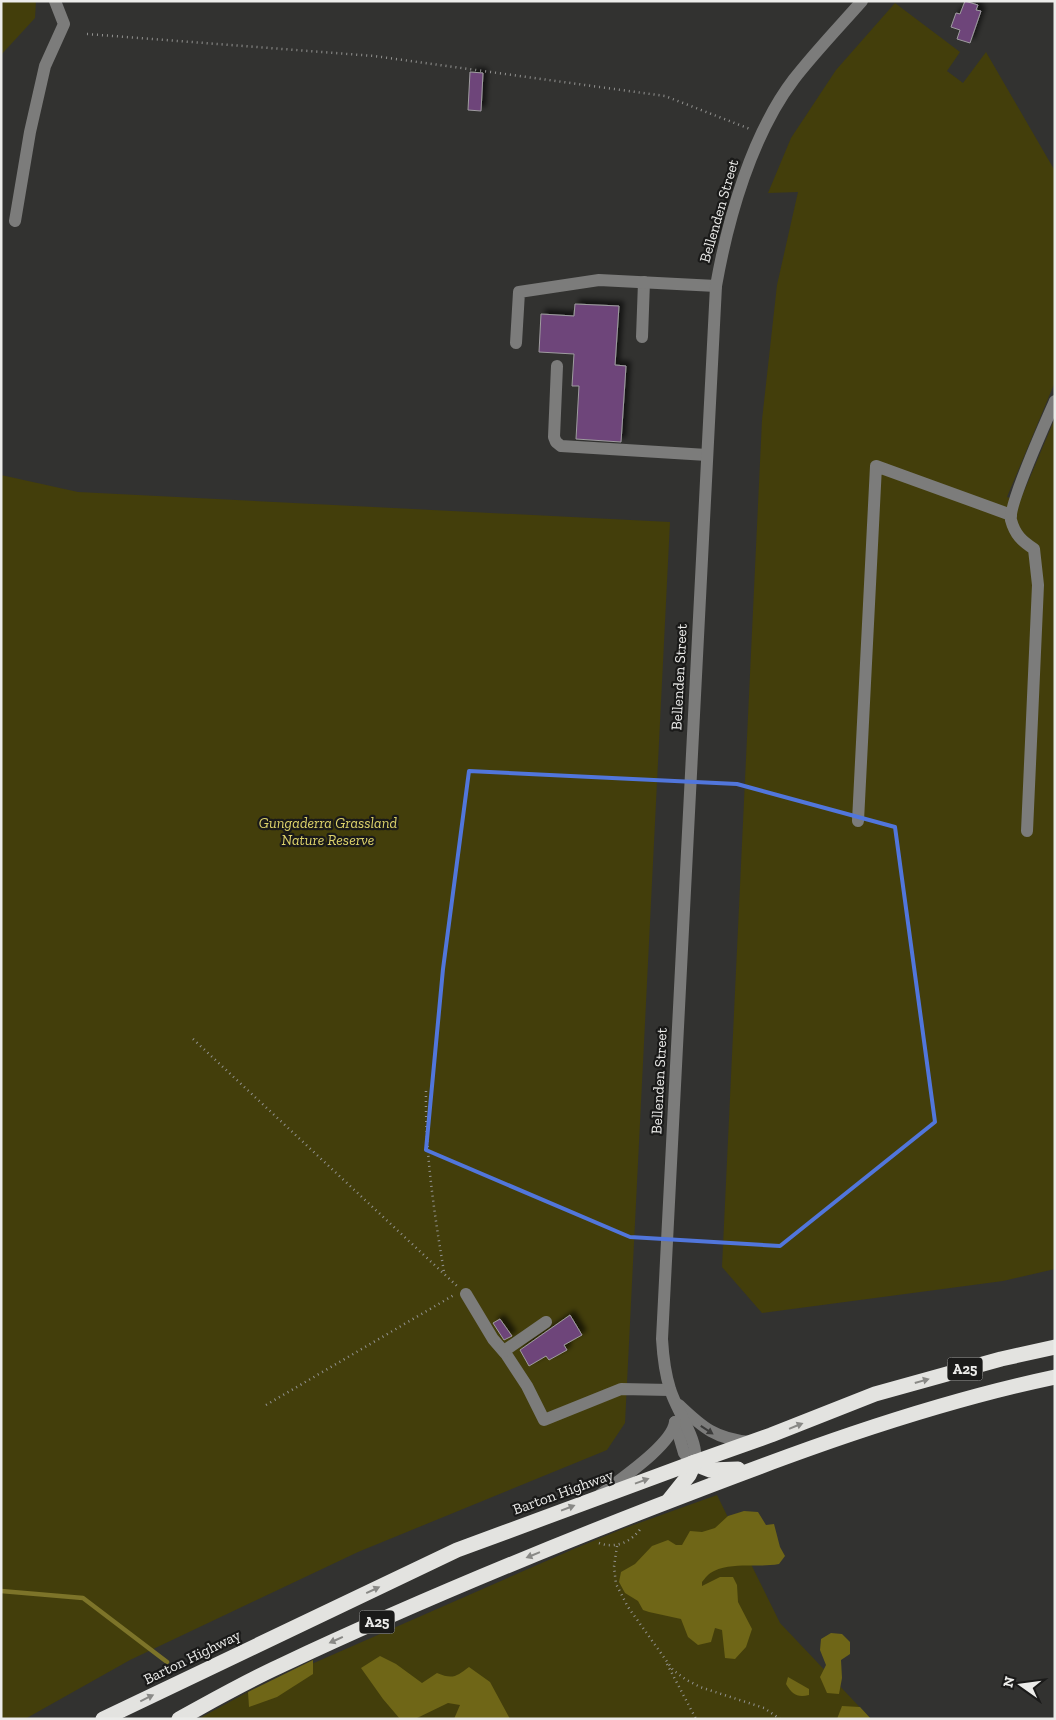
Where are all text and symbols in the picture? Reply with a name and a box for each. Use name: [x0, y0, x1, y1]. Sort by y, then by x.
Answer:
street label: Bellenden Street: [696, 157, 742, 265]
street label: Bellenden Street: [667, 623, 691, 731]
park label: Gungaderra Grassland Nature Reserve: [259, 814, 398, 849]
street label: Bellenden Street: [647, 1027, 671, 1135]
road number: A25: [948, 1358, 982, 1380]
one-way arrow: [914, 1377, 930, 1385]
one-way arrow: [788, 1421, 803, 1429]
one-way arrow: [701, 1425, 714, 1434]
street label: Barton Highway: [510, 1465, 616, 1519]
one-way arrow: [634, 1477, 649, 1484]
one-way arrow: [561, 1504, 576, 1512]
one-way arrow: [526, 1551, 540, 1559]
one-way arrow: [366, 1586, 380, 1594]
road number: A25: [360, 1610, 394, 1634]
street label: Barton Highway: [141, 1626, 244, 1688]
one-way arrow: [329, 1637, 343, 1645]
north arrow: [996, 1660, 1046, 1710]
text: N: [999, 1674, 1018, 1689]
one-way arrow: [140, 1693, 154, 1701]

